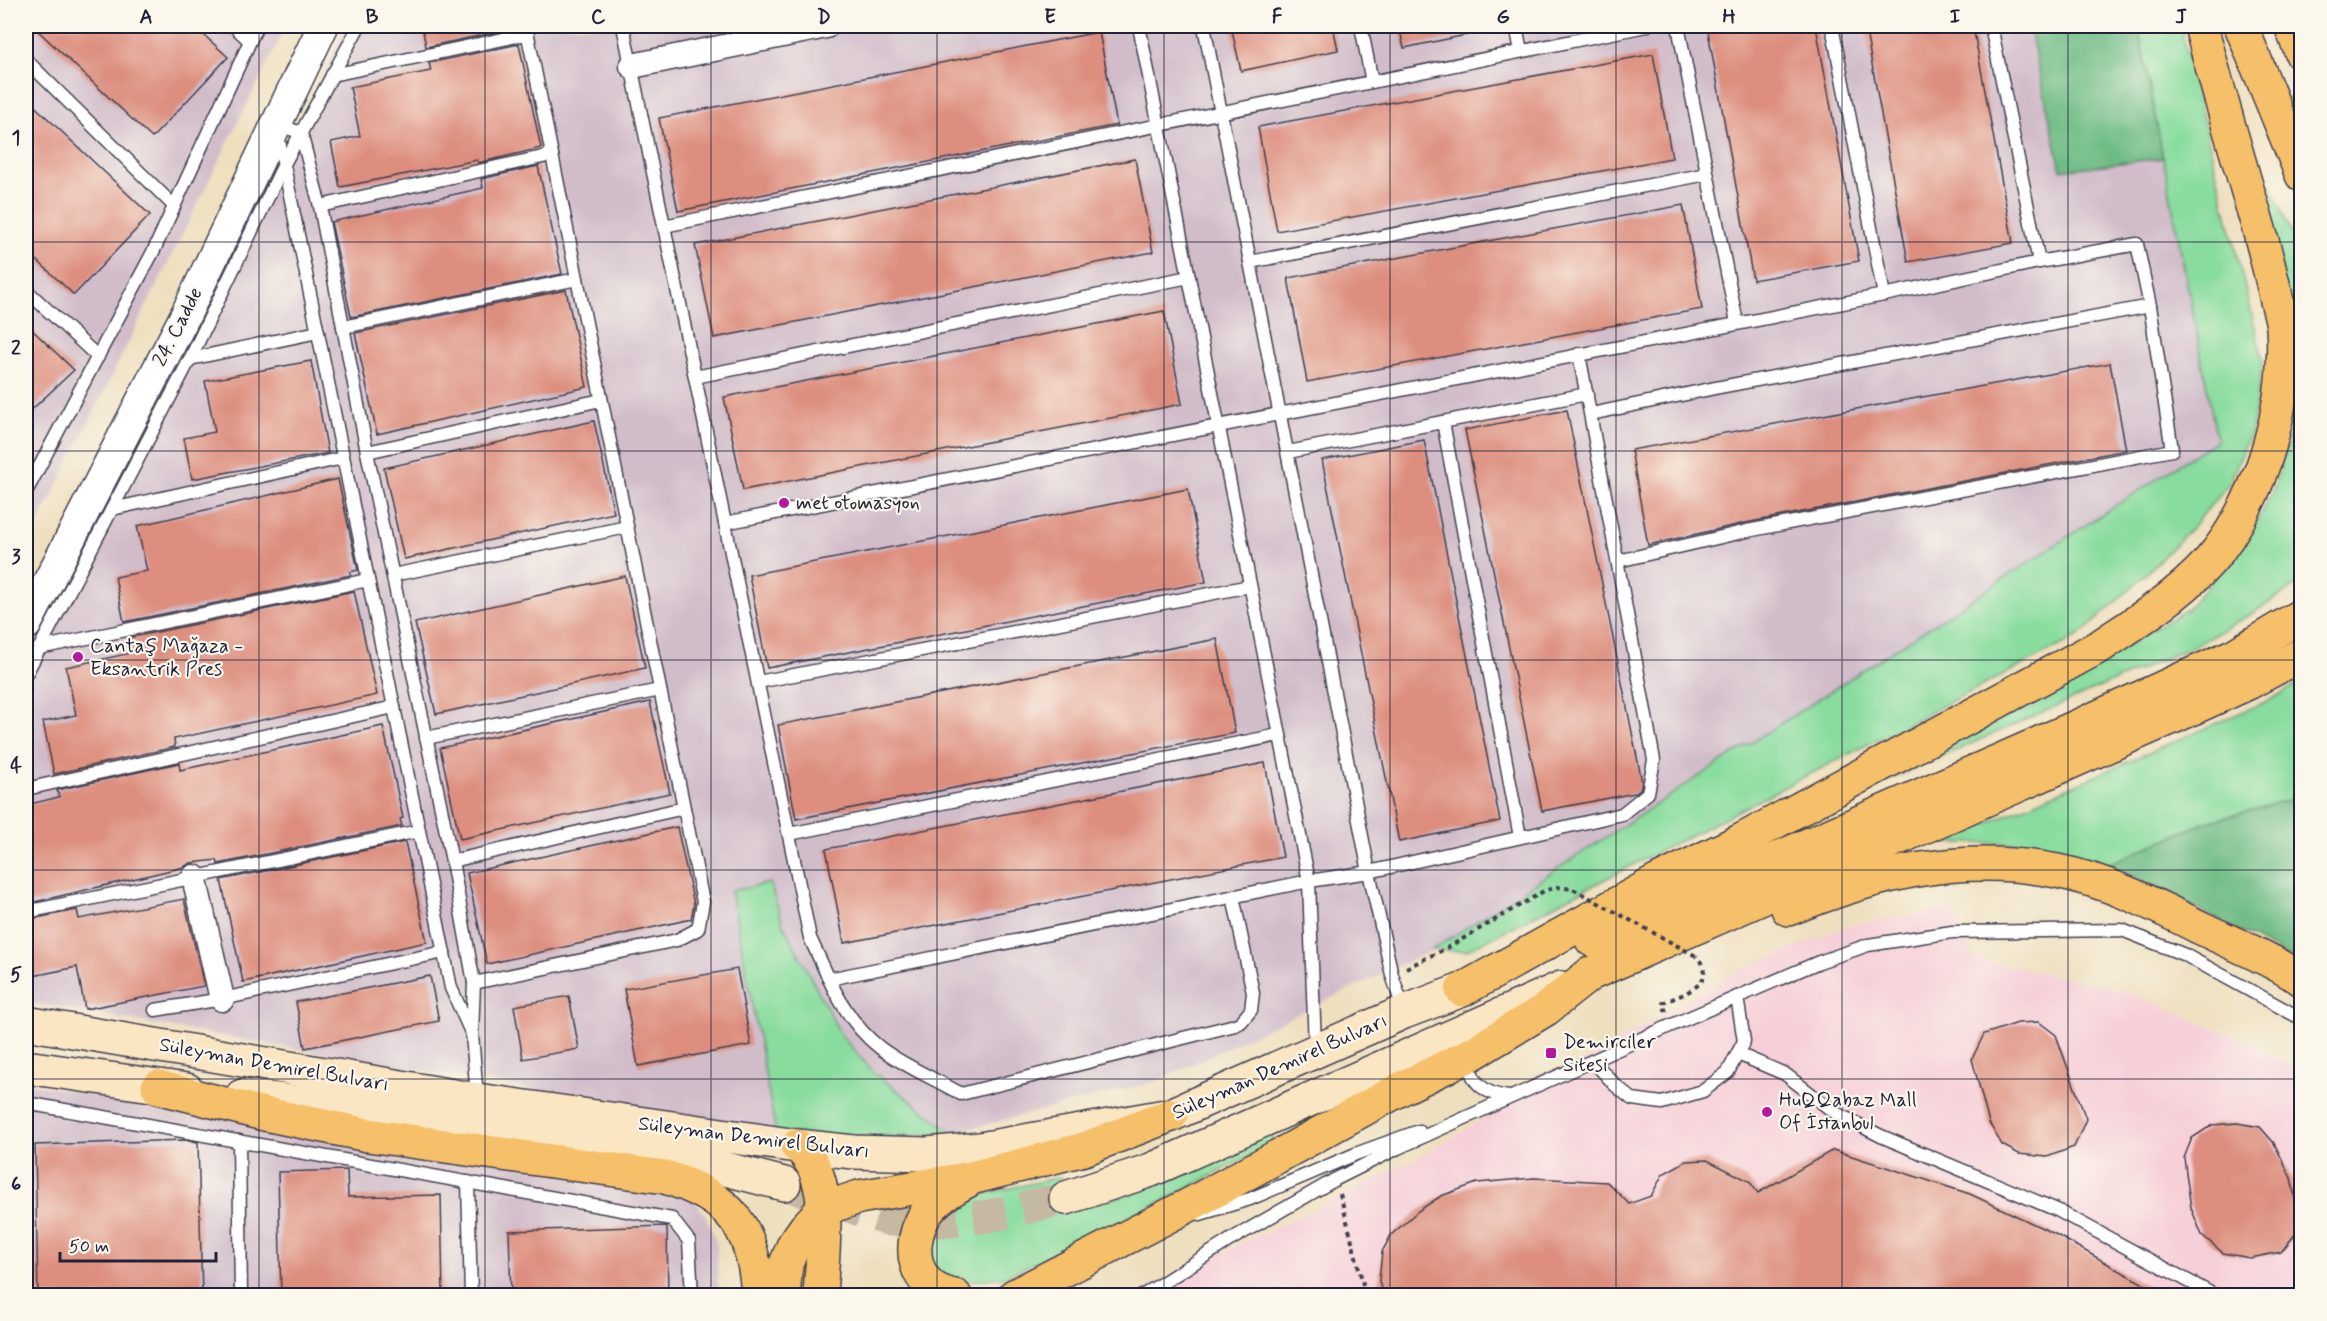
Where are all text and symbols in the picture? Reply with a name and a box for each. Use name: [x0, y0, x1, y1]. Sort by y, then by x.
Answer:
text: A: [139, 4, 153, 31]
text: B: [366, 4, 379, 31]
text: C: [591, 4, 606, 31]
text: D: [817, 4, 831, 31]
text: E: [1044, 4, 1056, 31]
text: F: [1272, 4, 1283, 31]
text: G: [1496, 4, 1510, 31]
text: H: [1722, 4, 1736, 31]
text: I: [1950, 4, 1960, 31]
text: J: [2175, 4, 2187, 31]
text: 1: [12, 125, 20, 152]
street label: 24. Cadde: [147, 283, 209, 371]
text: 2: [11, 335, 21, 362]
place label: met otomasyon: [796, 490, 920, 517]
marker: met otomasyon: [777, 496, 791, 510]
text: 3: [11, 544, 21, 571]
place label: Cantaş Mağaza - Eksantrik Pres: [90, 633, 243, 683]
marker: Cantaş Mağaza - Eksantrik Pres: [71, 650, 85, 664]
text: 4: [10, 753, 22, 780]
text: 5: [10, 962, 22, 989]
street label: Süleyman Demirel Bulvarı: [1168, 1007, 1392, 1127]
place label: Demirciler Sitesi: [1563, 1029, 1656, 1079]
street label: Süleyman Demirel Bulvarı: [157, 1031, 391, 1099]
marker: Demirciler Sitesi: [1544, 1046, 1558, 1060]
place label: HuQQabaz Mall Of İstanbul: [1779, 1087, 1917, 1137]
marker: HuQQabaz Mall Of İstanbul: [1760, 1105, 1774, 1119]
street label: Süleyman Demirel Bulvarı: [637, 1110, 871, 1166]
text: 6: [11, 1171, 21, 1198]
scale bar: [60, 1225, 216, 1263]
text: 50 m: [69, 1235, 109, 1259]

